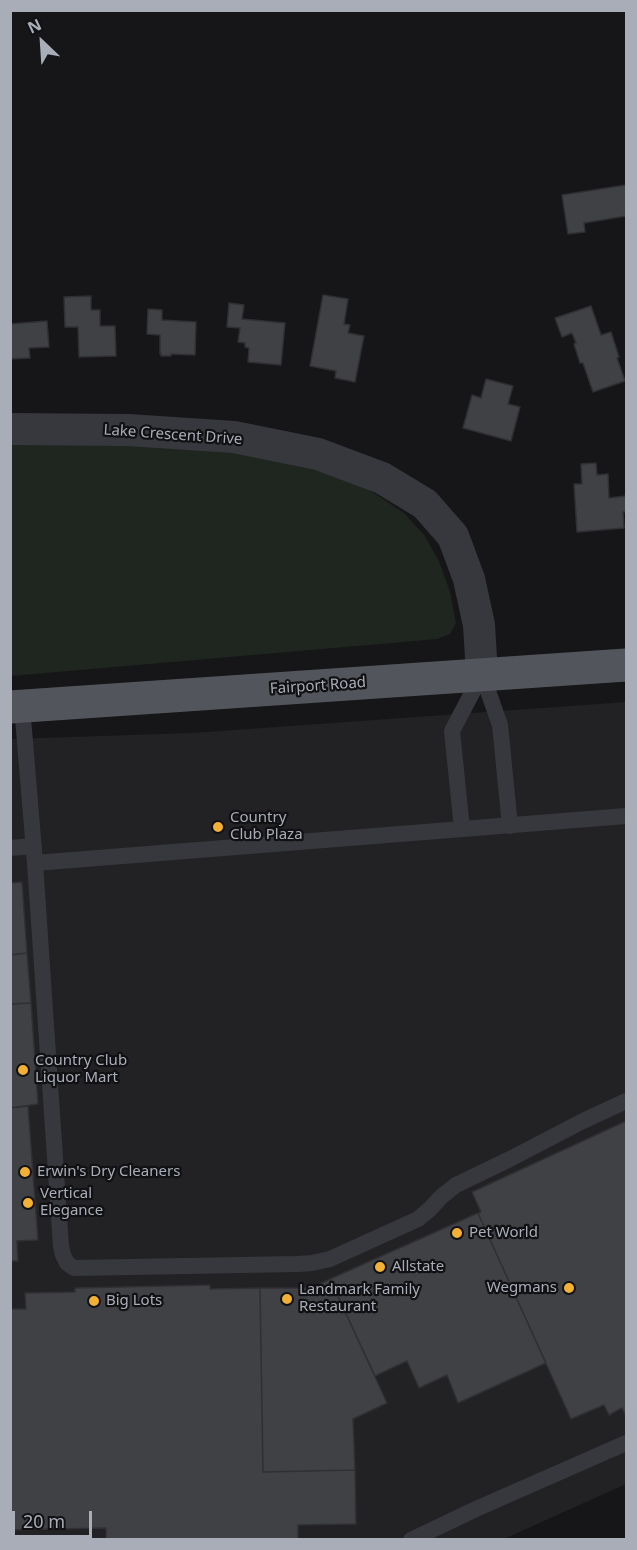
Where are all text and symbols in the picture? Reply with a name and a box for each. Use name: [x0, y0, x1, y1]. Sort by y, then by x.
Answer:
north arrow: [12, 12, 72, 72]
text: N: [24, 13, 45, 38]
street label: Lake Crescent Drive: [103, 421, 243, 449]
street label: Fairport Road: [269, 674, 367, 698]
place label: Country Club Plaza: [230, 809, 303, 844]
marker: Country Club Plaza: [211, 820, 225, 834]
place label: Country Club Liquor Mart: [35, 1052, 127, 1087]
marker: Country Club Liquor Mart: [16, 1063, 30, 1077]
place label: Erwin's Dry Cleaners: [37, 1163, 180, 1181]
marker: Erwin's Dry Cleaners: [18, 1165, 32, 1179]
place label: Vertical Elegance: [40, 1185, 103, 1220]
marker: Vertical Elegance: [21, 1196, 35, 1210]
place label: Pet World: [469, 1224, 538, 1242]
marker: Pet World: [450, 1226, 464, 1240]
place label: Allstate: [392, 1258, 444, 1276]
marker: Allstate: [373, 1260, 387, 1274]
place label: Wegmans: [487, 1279, 557, 1297]
place label: Landmark Family Restaurant: [299, 1281, 420, 1316]
marker: Wegmans: [562, 1281, 576, 1295]
place label: Big Lots: [106, 1292, 162, 1310]
marker: Landmark Family Restaurant: [280, 1292, 294, 1306]
marker: Big Lots: [87, 1294, 101, 1308]
scale bar: [15, 1499, 94, 1537]
text: 20 m: [23, 1509, 65, 1533]

